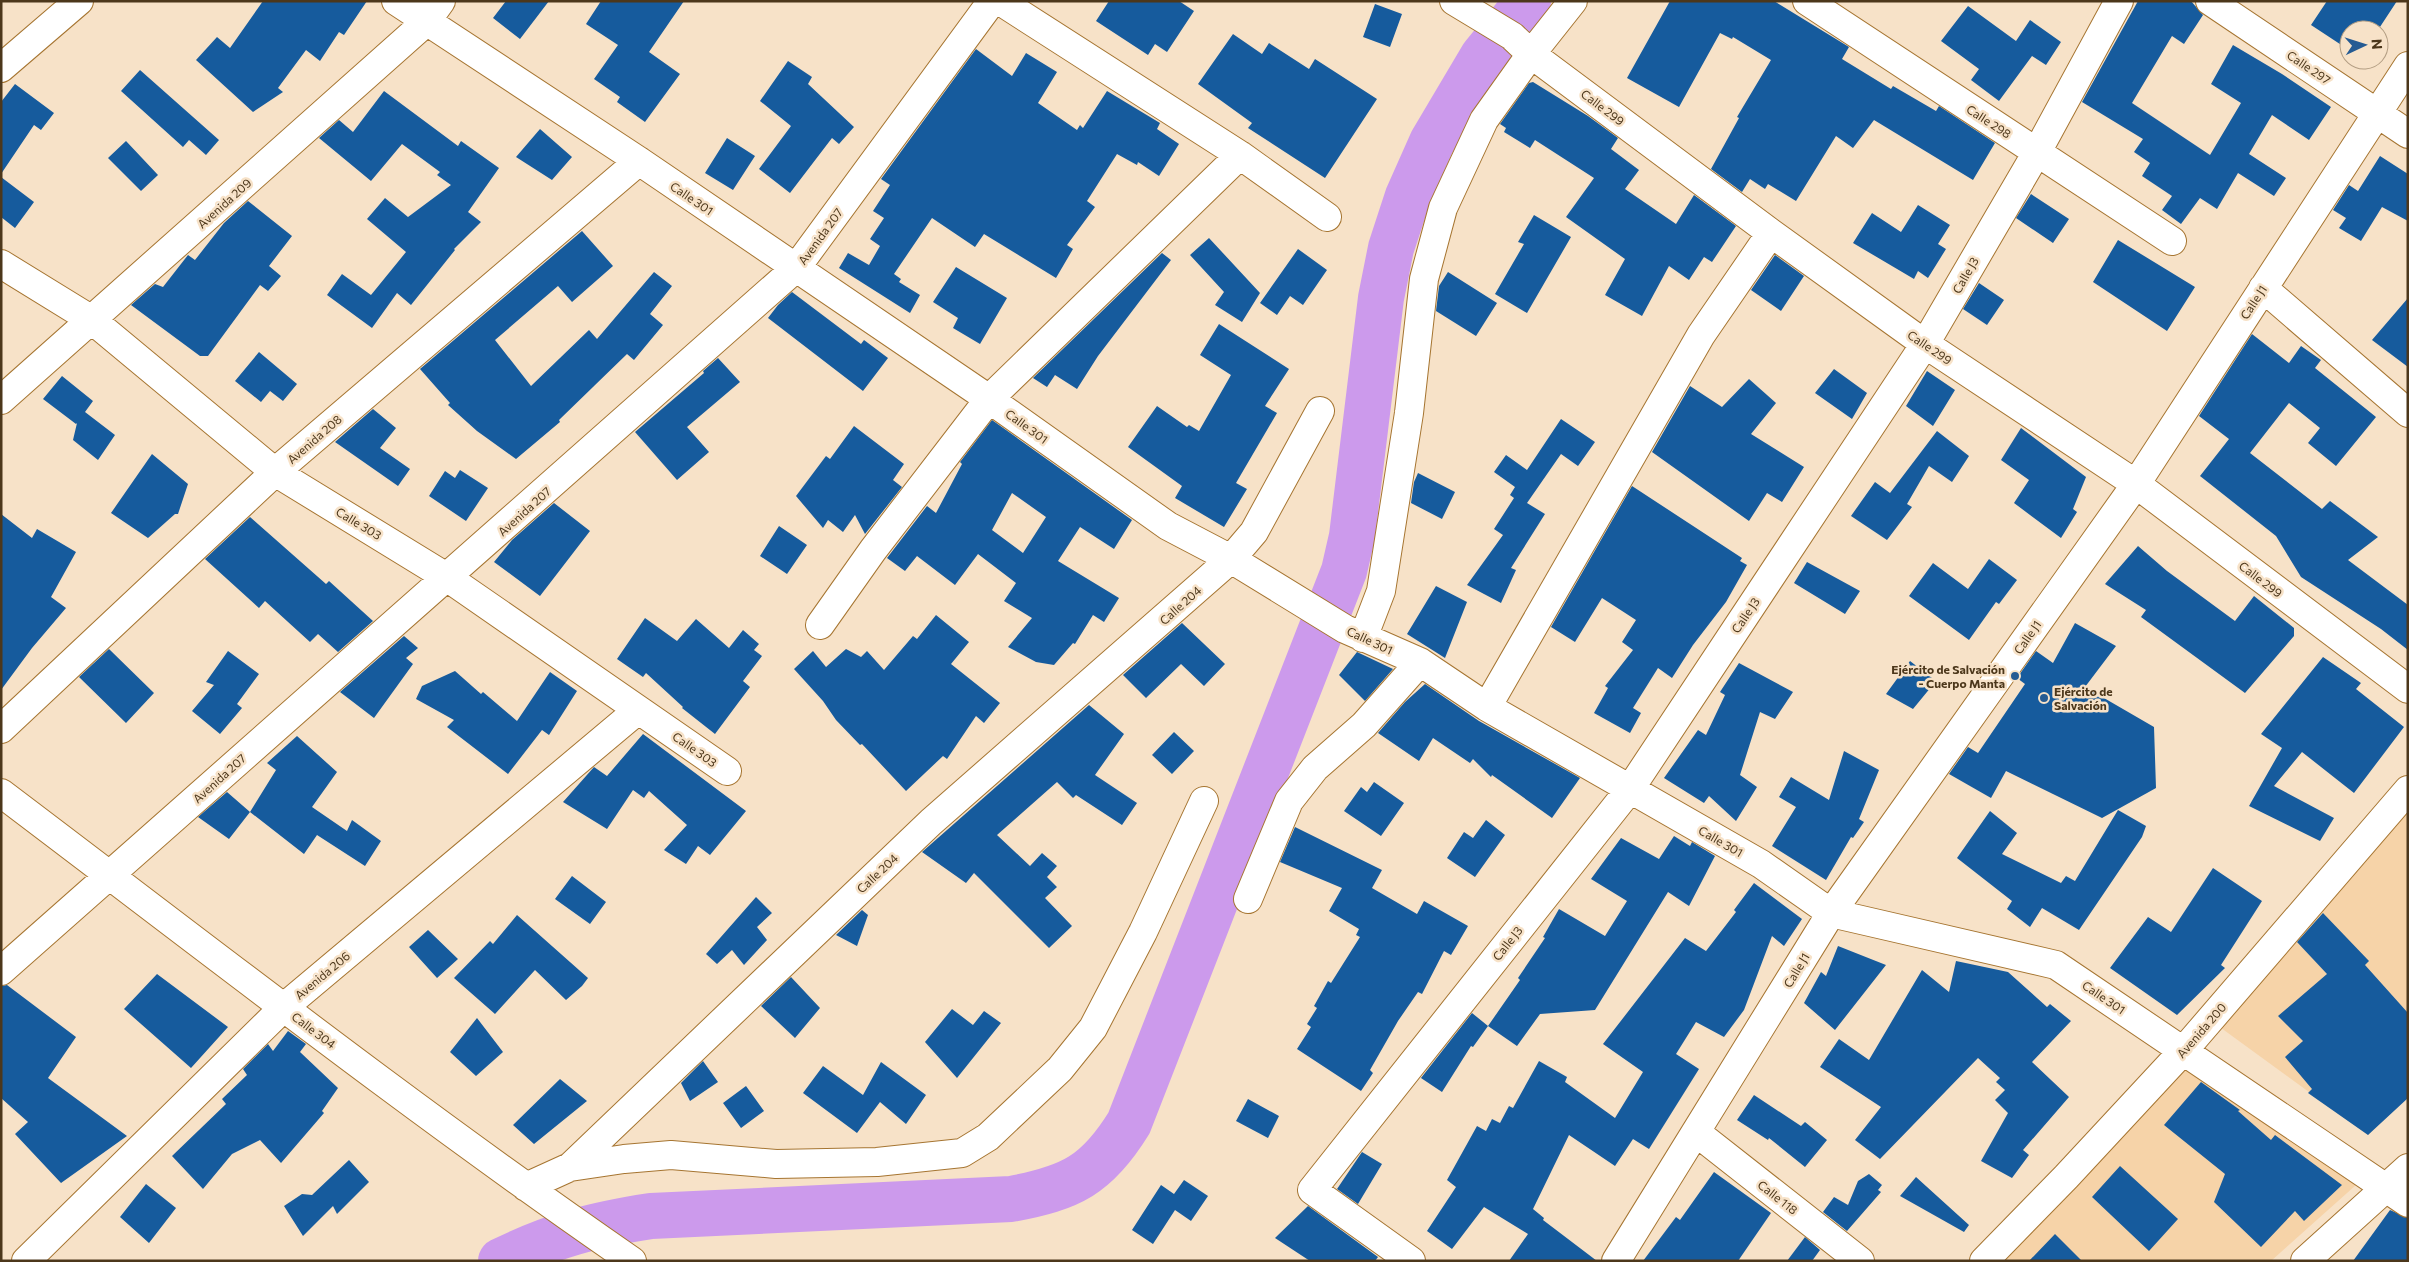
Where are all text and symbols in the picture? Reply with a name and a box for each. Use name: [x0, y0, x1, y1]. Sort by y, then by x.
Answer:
north arrow: [2339, 20, 2389, 70]
text: N: [2369, 38, 2386, 50]
street label: Calle 297: [2285, 47, 2333, 87]
street label: Calle 299: [1579, 86, 1627, 128]
street label: Calle 298: [1964, 101, 2014, 141]
street label: Avenida 209: [194, 175, 254, 231]
street label: Calle 301: [668, 178, 716, 218]
street label: Avenida 207: [795, 205, 845, 267]
street label: Calle J3: [1949, 254, 1982, 296]
street label: Calle J1: [2237, 282, 2270, 322]
street label: Calle 299: [1905, 327, 1955, 367]
street label: Calle 301: [1003, 406, 1051, 446]
street label: Avenida 208: [284, 412, 344, 466]
street label: Avenida 207: [495, 484, 553, 538]
street label: Calle 303: [334, 504, 384, 542]
street label: Calle 299: [2237, 558, 2285, 600]
street label: Calle 204: [1156, 583, 1204, 627]
street label: Calle J3: [1728, 595, 1763, 636]
street label: Calle J1: [2010, 617, 2044, 657]
street label: Calle 301: [1345, 623, 1395, 657]
place label: Ejército de Salvación - Cuerpo Manta: [1891, 662, 2005, 690]
marker: Ejército de Salvación - Cuerpo Manta: [2009, 670, 2021, 682]
place label: Ejército de Salvación: [2054, 684, 2113, 712]
marker: Ejército de Salvación: [2038, 692, 2050, 704]
street label: Calle 303: [670, 729, 720, 769]
street label: Avenida 207: [190, 751, 248, 805]
street label: Calle 301: [1696, 823, 1746, 859]
street label: Calle 204: [854, 851, 900, 895]
street label: Calle J3: [1489, 923, 1526, 964]
street label: Avenida 206: [292, 948, 352, 1002]
street label: Calle J1: [1780, 950, 1813, 990]
street label: Calle 301: [2080, 977, 2128, 1017]
street label: Avenida 200: [2173, 1000, 2229, 1060]
street label: Calle 304: [289, 1009, 339, 1051]
street label: Calle 118: [1755, 1177, 1801, 1217]

